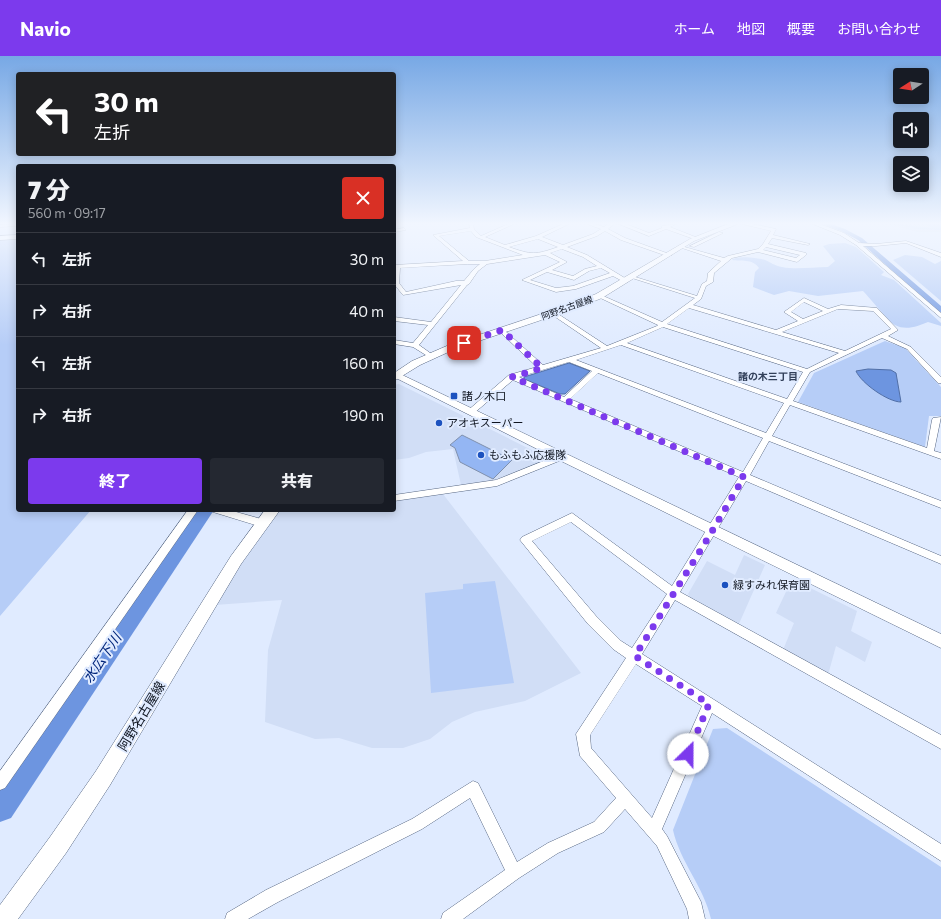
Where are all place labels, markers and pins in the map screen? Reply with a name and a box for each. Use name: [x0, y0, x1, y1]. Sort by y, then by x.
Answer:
pin: [447, 326, 481, 360]
place label: 諸ノ木口: [462, 389, 506, 402]
marker: 諸ノ木口: [449, 391, 459, 401]
place label: アオキスーパー: [447, 416, 524, 429]
marker: アオキスーパー: [434, 418, 444, 428]
place label: もふもふ応援隊: [489, 448, 566, 461]
marker: もふもふ応援隊: [476, 450, 486, 460]
place label: 緑すみれ保育園: [733, 578, 810, 591]
marker: 緑すみれ保育園: [720, 580, 730, 590]

